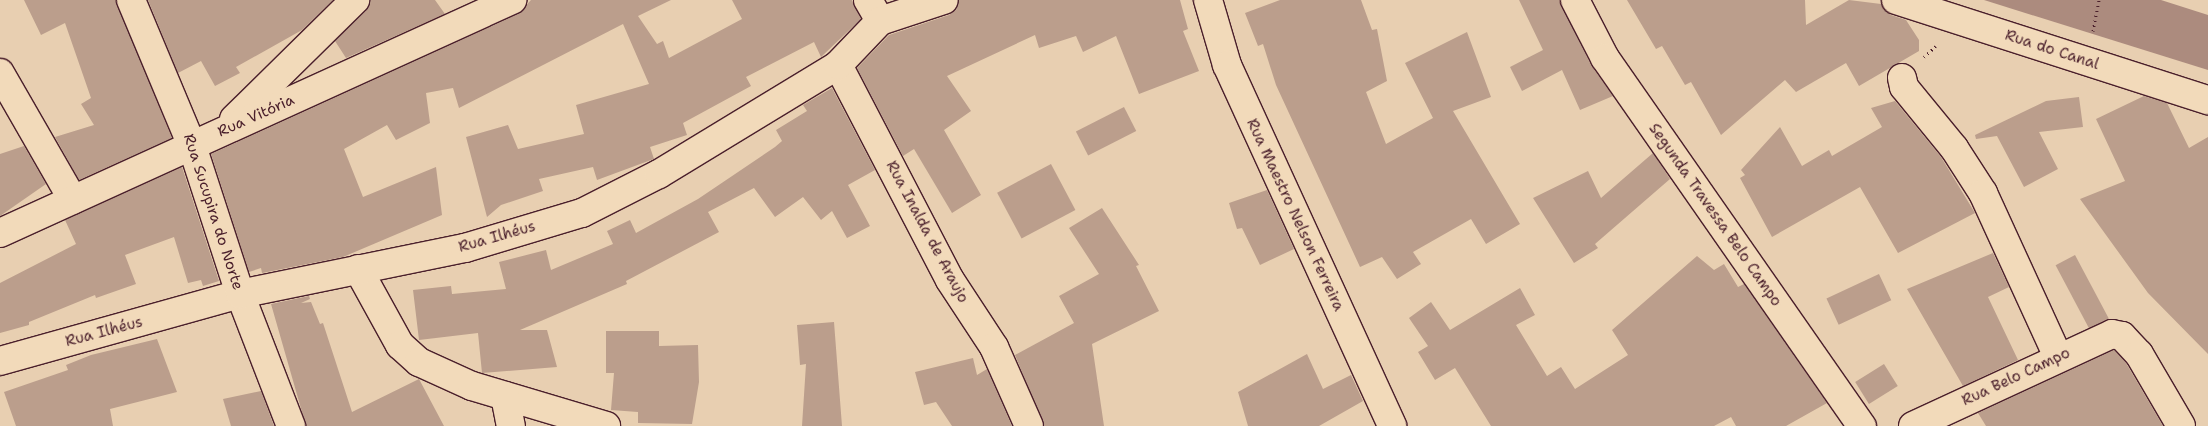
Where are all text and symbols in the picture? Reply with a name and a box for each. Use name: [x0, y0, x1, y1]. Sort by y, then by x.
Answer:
street label: Rua do Canal: [2003, 26, 2101, 74]
street label: Rua Vitória: [215, 91, 297, 141]
street label: Rua Maestro Nelson Ferreira: [1242, 116, 1348, 314]
street label: Segunda Travessa Belo Campo: [1645, 120, 1785, 310]
street label: Rua Sucupira do Norte: [179, 132, 247, 292]
street label: Rua Inalda de Araujo: [882, 158, 972, 306]
street label: Rua Ilhéus: [456, 217, 538, 257]
street label: Rua Ilhéus: [63, 313, 145, 351]
street label: Rua Belo Campo: [1959, 344, 2073, 410]

